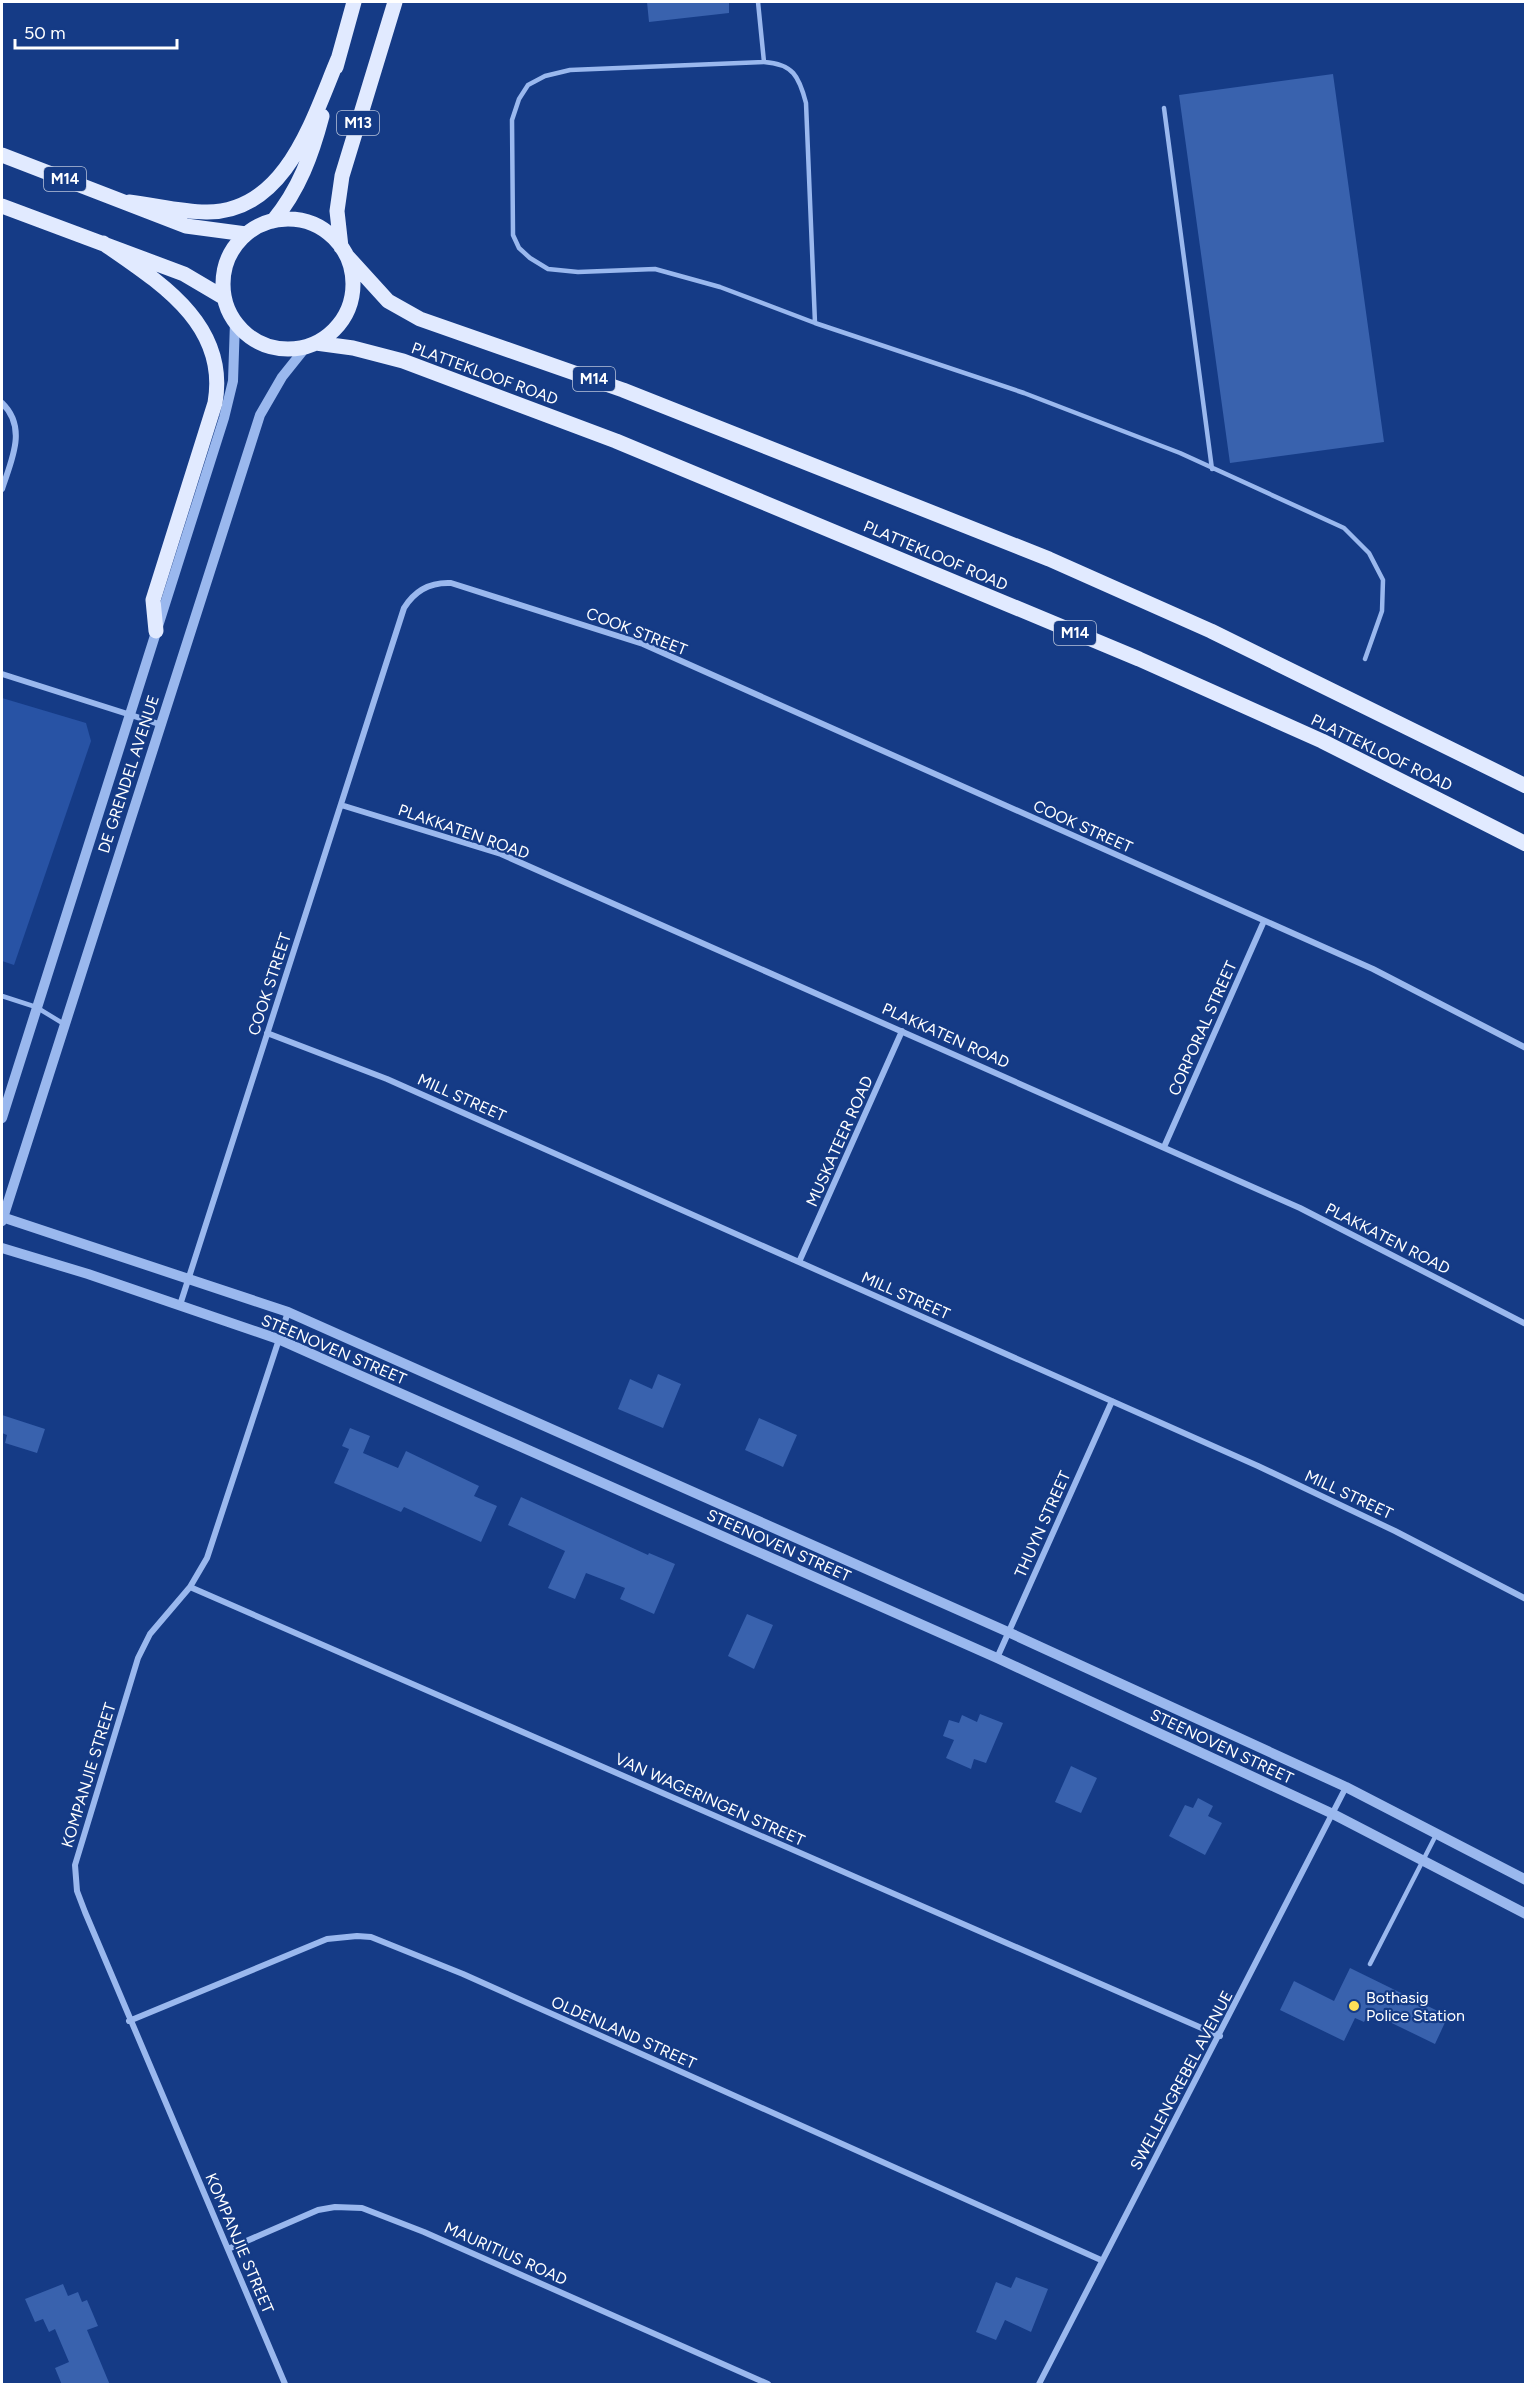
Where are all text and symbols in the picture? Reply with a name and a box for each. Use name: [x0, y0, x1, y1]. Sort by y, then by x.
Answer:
scale bar: [15, 12, 177, 50]
text: 50 m: [24, 22, 66, 44]
road number: M13: [337, 111, 379, 135]
road number: M14: [44, 167, 86, 191]
street label: PLATTEKLOOF ROAD: [409, 338, 561, 409]
road number: M14: [573, 367, 615, 391]
street label: PLATTEKLOOF ROAD: [861, 516, 1011, 594]
street label: COOK STREET: [584, 604, 690, 659]
road number: M14: [1054, 621, 1096, 645]
street label: DE GRENDEL AVENUE: [94, 693, 163, 856]
street label: PLATTEKLOOF ROAD: [1308, 710, 1456, 795]
street label: COOK STREET: [1030, 796, 1135, 857]
street label: PLAKKATEN ROAD: [396, 800, 532, 863]
street label: COOK STREET: [244, 930, 295, 1038]
street label: CORPORAL STREET: [1164, 958, 1241, 1098]
street label: PLAKKATEN ROAD: [879, 999, 1012, 1072]
street label: MILL STREET: [415, 1069, 509, 1126]
street label: MUSKATEER ROAD: [802, 1073, 877, 1210]
street label: PLAKKATEN ROAD: [1322, 1199, 1453, 1278]
street label: MILL STREET: [859, 1267, 953, 1324]
street label: STEENOVEN STREET: [258, 1310, 409, 1389]
street label: MILL STREET: [1302, 1466, 1396, 1523]
street label: THUYN STREET: [1010, 1468, 1074, 1580]
street label: STEENOVEN STREET: [704, 1505, 854, 1586]
street label: KOMPANJIE STREET: [57, 1700, 120, 1850]
street label: STEENOVEN STREET: [1147, 1705, 1296, 1788]
street label: VAN WAGERINGEN STREET: [612, 1749, 808, 1850]
street label: SWELLENGREBEL AVENUE: [1126, 1987, 1237, 2173]
place label: Bothasig Police Station: [1366, 1988, 1465, 2025]
street label: OLDENLAND STREET: [548, 1992, 699, 2073]
marker: Bothasig Police Station: [1347, 1999, 1361, 2013]
street label: KOMPANJIE STREET: [201, 2170, 278, 2316]
street label: MAURITIUS ROAD: [441, 2218, 570, 2289]

